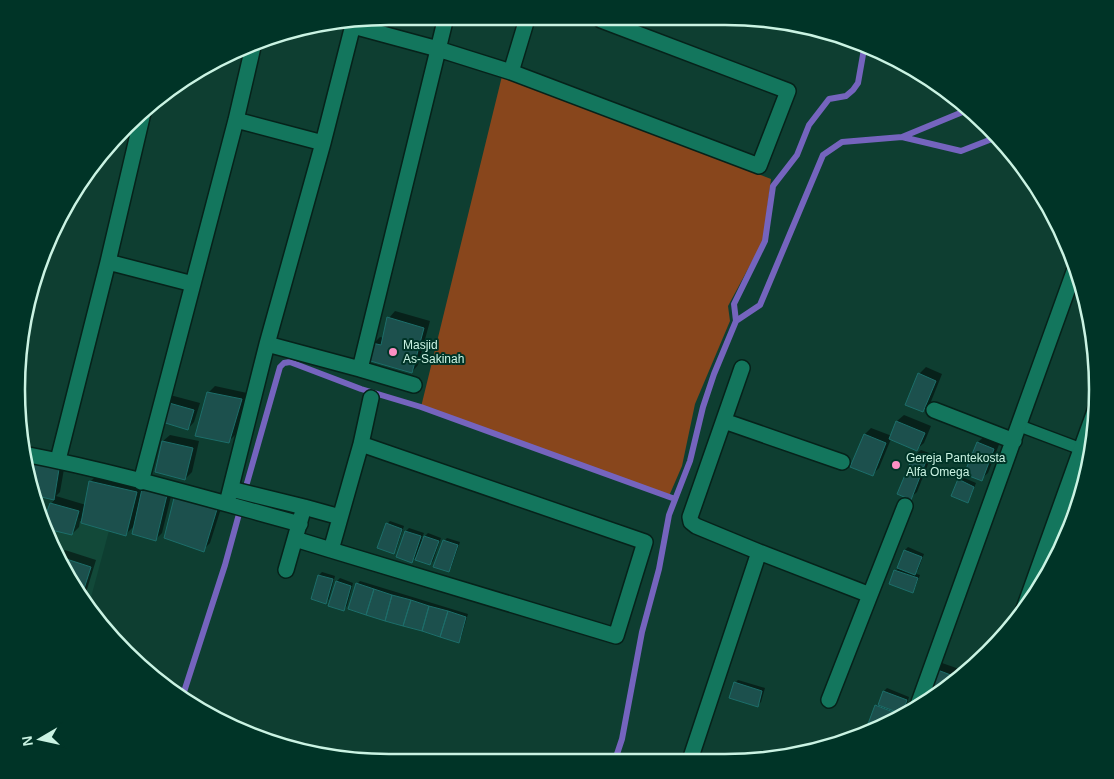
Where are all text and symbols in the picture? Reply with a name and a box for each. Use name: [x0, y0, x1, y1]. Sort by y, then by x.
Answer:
place label: Masjid As-Sakinah: [403, 338, 464, 366]
marker: Masjid As-Sakinah: [387, 346, 399, 358]
place label: Gereja Pantekosta Alfa Omega: [906, 451, 1006, 479]
marker: Gereja Pantekosta Alfa Omega: [890, 459, 902, 471]
north arrow: [15, 714, 65, 764]
text: N: [18, 735, 36, 747]

